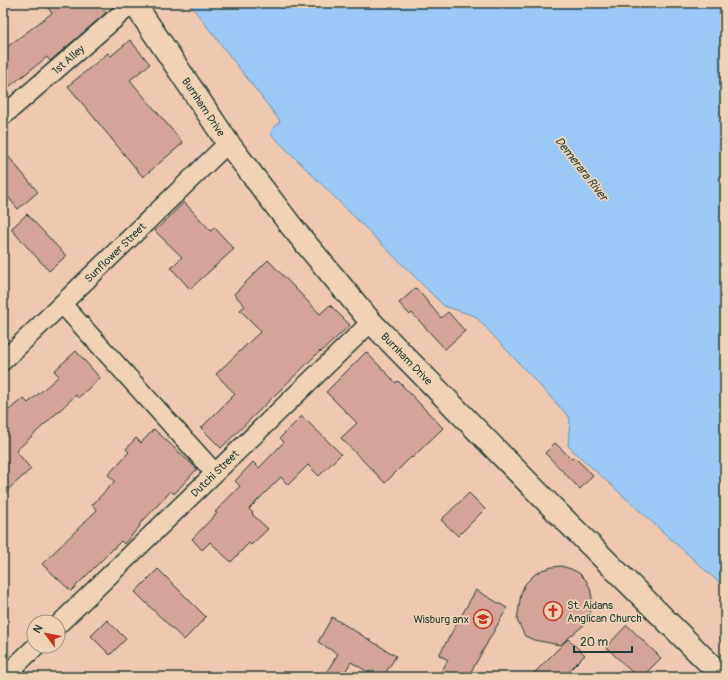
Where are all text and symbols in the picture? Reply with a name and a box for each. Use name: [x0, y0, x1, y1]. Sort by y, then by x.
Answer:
street label: 1st Alley: [49, 42, 87, 77]
street label: Burnham Drive: [179, 75, 228, 139]
water label: Demerara River: [551, 134, 612, 205]
street label: Sunflower Street: [82, 219, 149, 285]
street label: Burnham Drive: [378, 330, 436, 388]
street label: Dutchi Street: [188, 447, 242, 500]
place label: St. Aidans Anglican Church: [567, 599, 642, 625]
church icon: St. Aidans Anglican Church: [542, 600, 564, 622]
school or university icon: Wisburg anx: [472, 608, 494, 630]
place label: Wisburg anx: [413, 613, 469, 626]
north arrow: [26, 614, 66, 654]
text: N: [30, 622, 46, 636]
scale bar: [574, 628, 632, 654]
text: 20 m: [580, 635, 609, 650]

